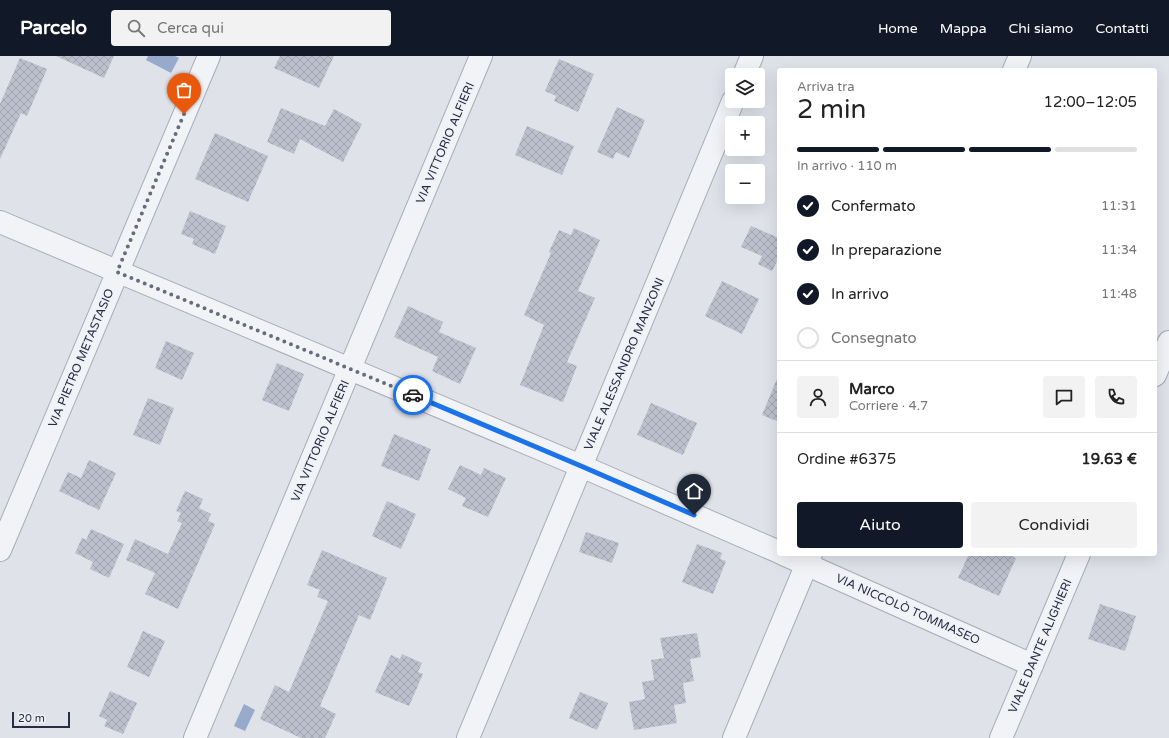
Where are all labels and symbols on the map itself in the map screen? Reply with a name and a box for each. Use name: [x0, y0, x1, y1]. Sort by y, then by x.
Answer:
pin: [167, 73, 201, 114]
street label: VIA VITTORIO ALFIERI: [413, 80, 477, 206]
street label: VIALE ALESSANDRO MANZONI: [581, 275, 667, 453]
street label: VIA PIETRO METASTASIO: [45, 286, 117, 430]
courier: [393, 375, 433, 415]
street label: VIA VITTORIO ALFIERI: [288, 378, 352, 504]
pin: [677, 474, 711, 515]
street label: VIA NICCOLÒ TOMMASEO: [834, 571, 982, 647]
street label: VIALE DANTE ALIGHIERI: [1005, 577, 1075, 715]
scale bar: [12, 710, 70, 729]

